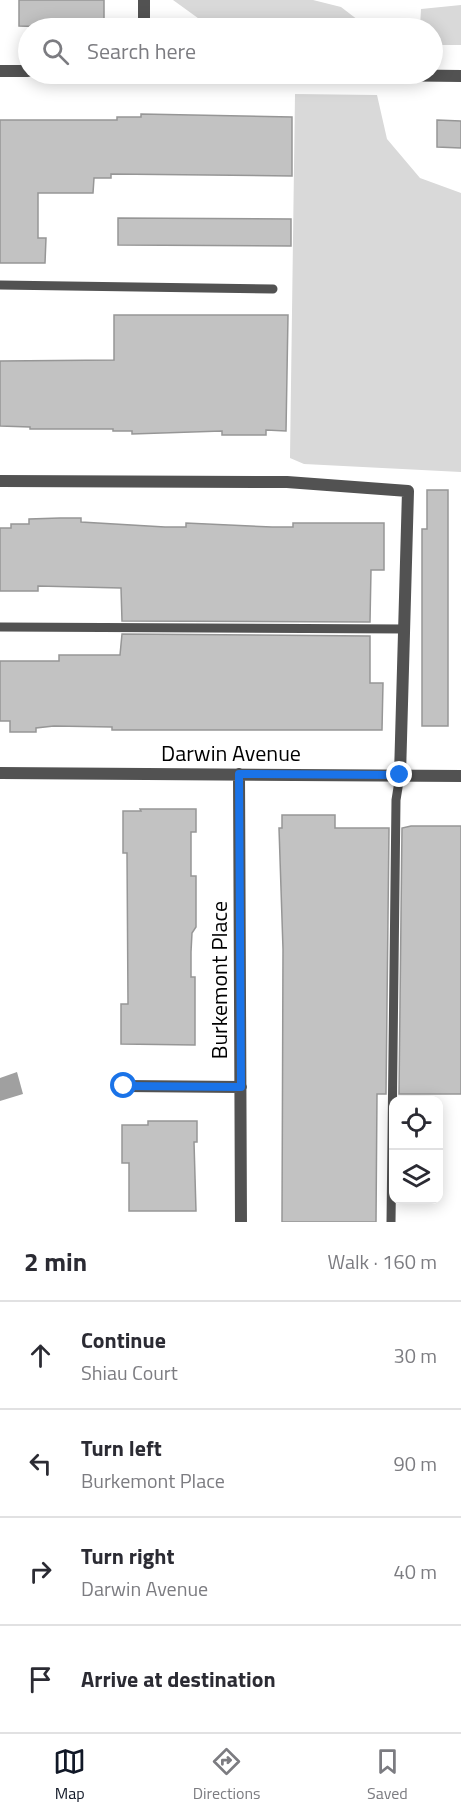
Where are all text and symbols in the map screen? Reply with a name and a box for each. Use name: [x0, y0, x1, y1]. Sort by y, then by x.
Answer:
search box: [18, 18, 443, 84]
text: Search here: [87, 34, 196, 68]
icon: search: [39, 35, 72, 68]
street label: Darwin Avenue: [161, 736, 301, 770]
route end: [386, 761, 412, 787]
street label: Burkemont Place: [202, 901, 236, 1059]
route start: [110, 1072, 136, 1098]
map controls: [389, 1096, 443, 1204]
button: locate: [389, 1096, 443, 1150]
button: layers: [389, 1150, 443, 1204]
text: 2 min: [24, 1242, 87, 1281]
text: Walk · 160 m: [328, 1246, 437, 1277]
text: Continue: [81, 1323, 166, 1357]
icon: ahead: [24, 1339, 57, 1372]
text: 30 m: [393, 1340, 437, 1371]
text: Shiau Court: [81, 1357, 178, 1388]
text: Turn left: [81, 1431, 162, 1465]
icon: left: [24, 1447, 57, 1480]
text: 90 m: [393, 1448, 437, 1479]
text: Burkemont Place: [81, 1465, 225, 1496]
text: Turn right: [81, 1539, 175, 1573]
icon: right: [24, 1555, 57, 1588]
text: 40 m: [393, 1556, 437, 1587]
text: Darwin Avenue: [81, 1573, 208, 1604]
text: Arrive at destination: [81, 1662, 276, 1696]
icon: arrive: [24, 1663, 57, 1696]
tab: Map: [53, 1745, 86, 1805]
tab: Directions: [193, 1745, 261, 1805]
tab: Saved: [367, 1745, 408, 1805]

